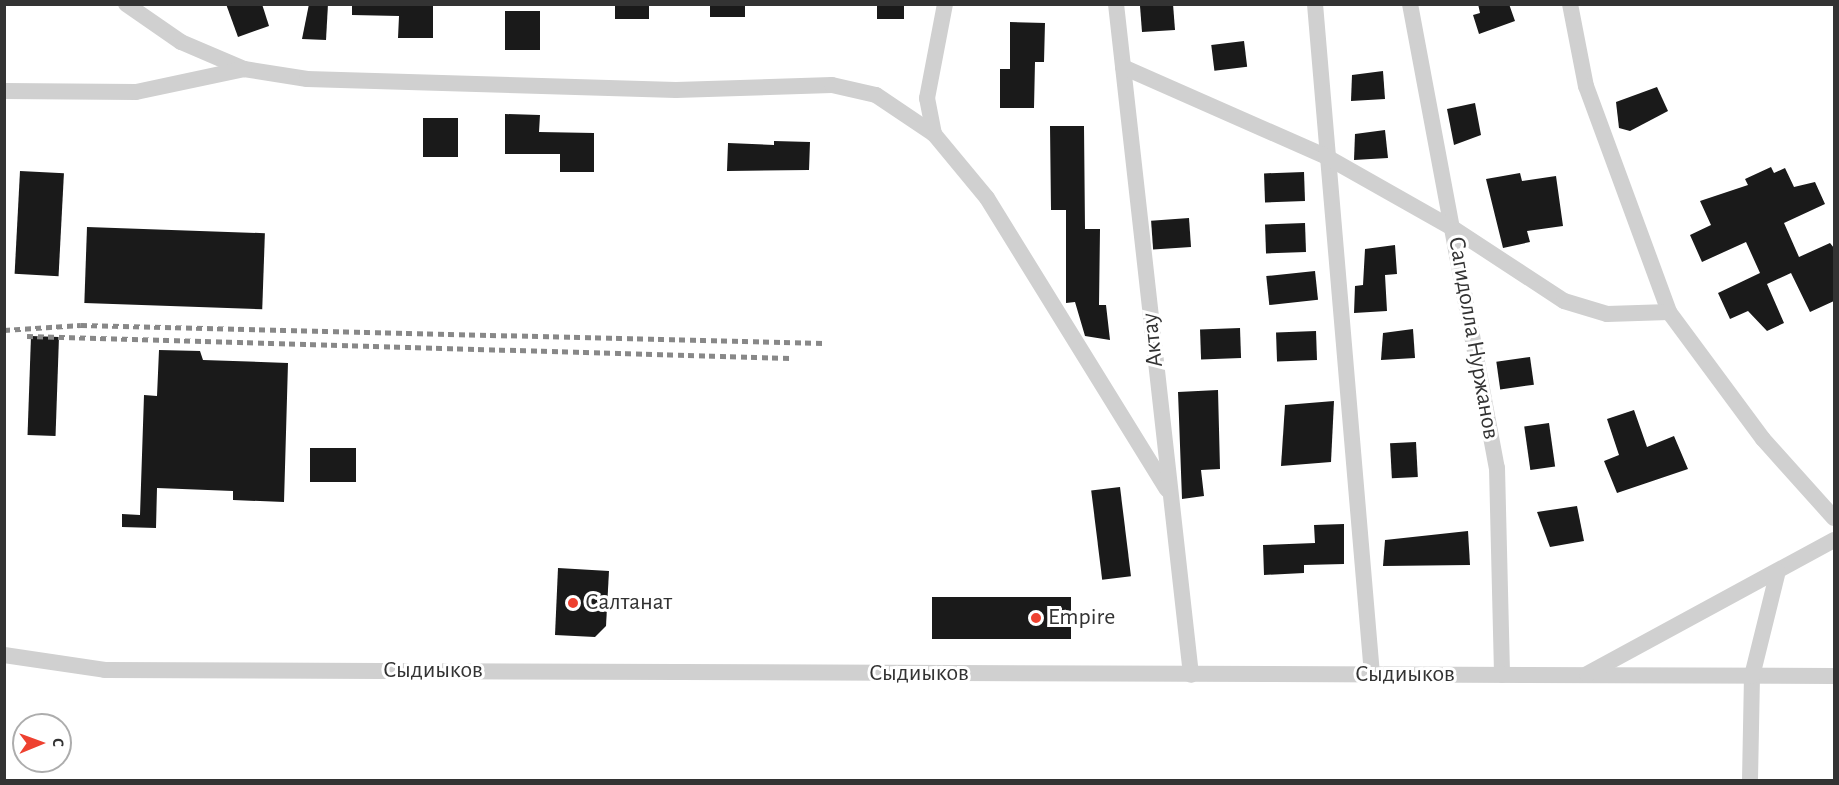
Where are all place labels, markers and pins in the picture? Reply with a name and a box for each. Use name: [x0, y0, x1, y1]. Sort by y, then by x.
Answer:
place label: Салтанат: [585, 589, 672, 617]
marker: Салтанат: [566, 596, 580, 610]
place label: Empire: [1048, 604, 1115, 632]
marker: Empire: [1029, 611, 1043, 625]

